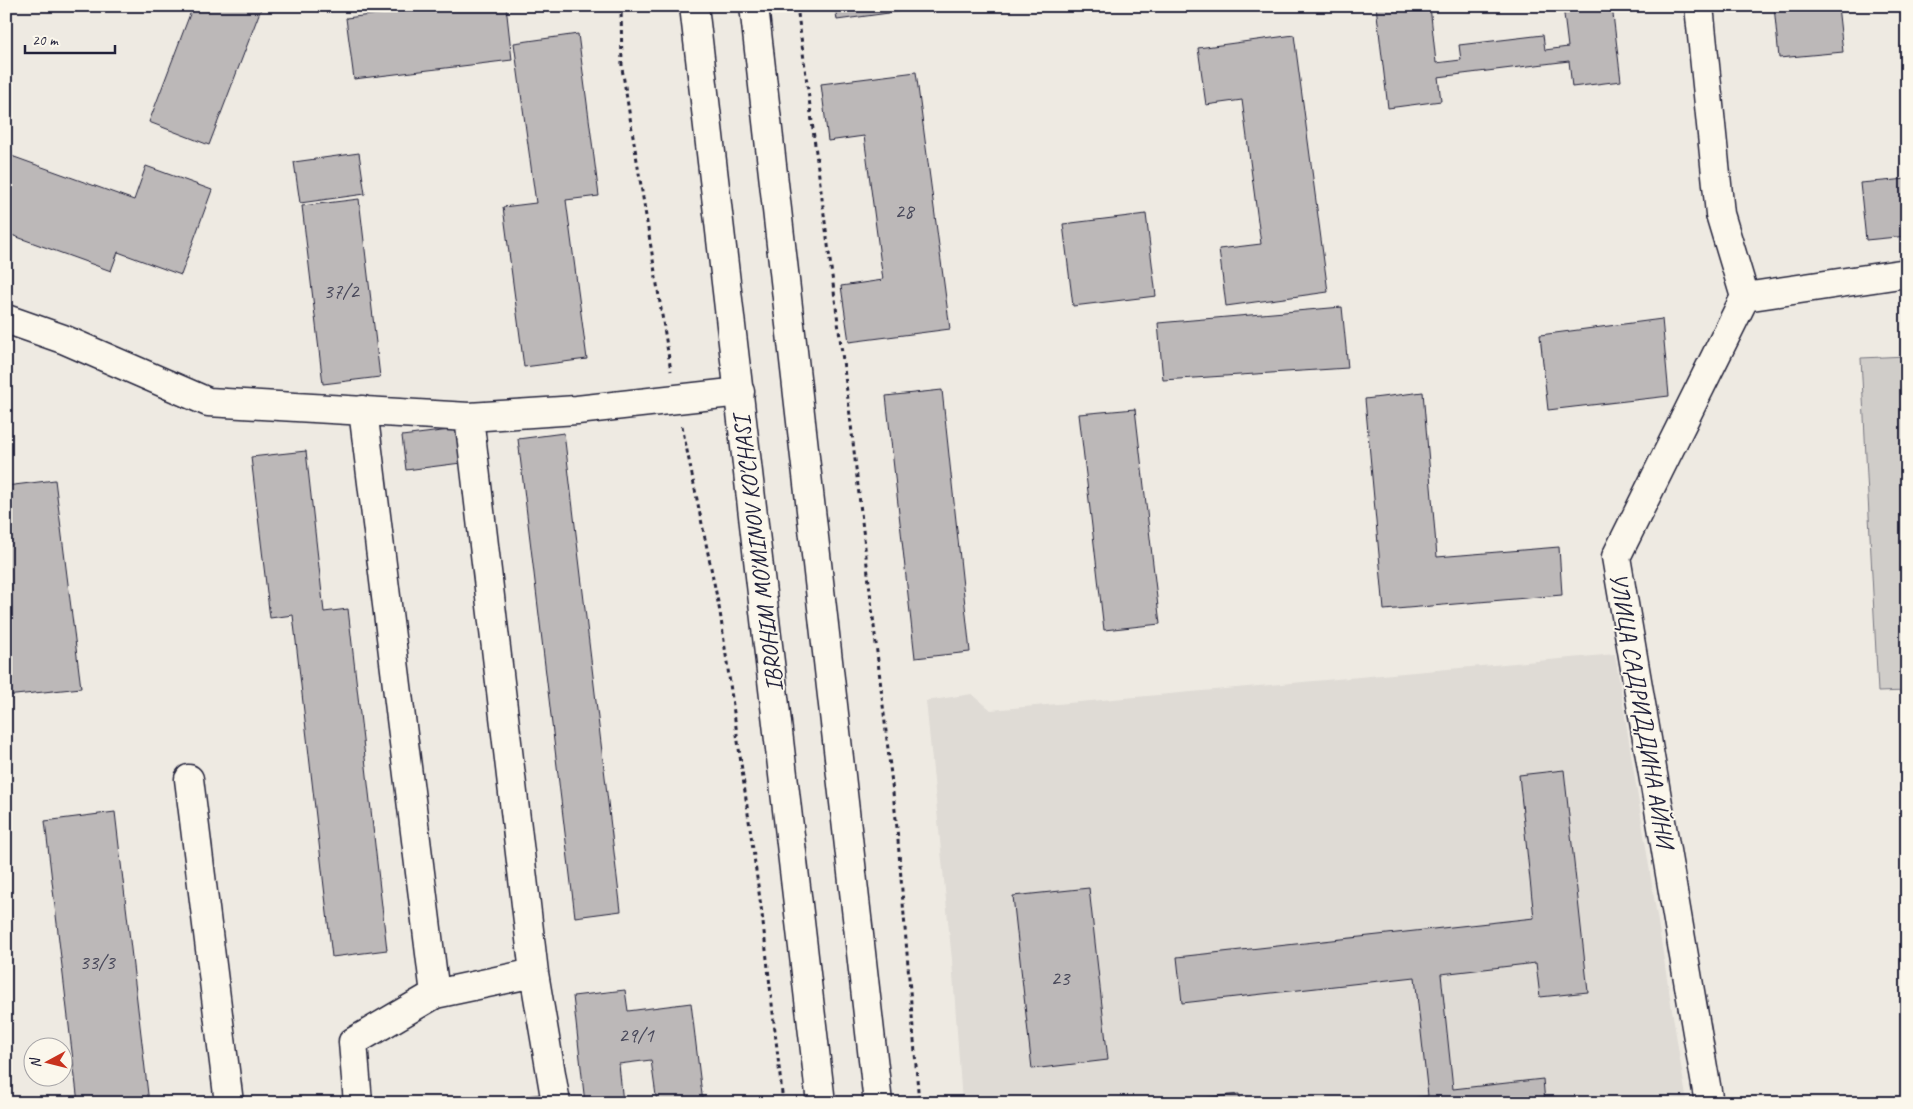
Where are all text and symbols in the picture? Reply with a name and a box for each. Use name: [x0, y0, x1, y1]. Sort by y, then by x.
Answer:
scale bar: [25, 22, 115, 54]
text: 20 m: [32, 31, 59, 50]
house number: 28: [895, 198, 916, 224]
house number: 37/2: [323, 278, 360, 304]
street label: IBROHIM MO'MINOV KO'CHASI: [726, 409, 790, 694]
street label: УЛИЦА САДРИДДИНА АЙНИ: [1603, 570, 1682, 854]
house number: 33/3: [79, 949, 116, 975]
house number: 23: [1051, 965, 1071, 991]
house number: 29/1: [618, 1022, 655, 1048]
north arrow: [22, 1036, 72, 1086]
text: N: [26, 1056, 45, 1069]

